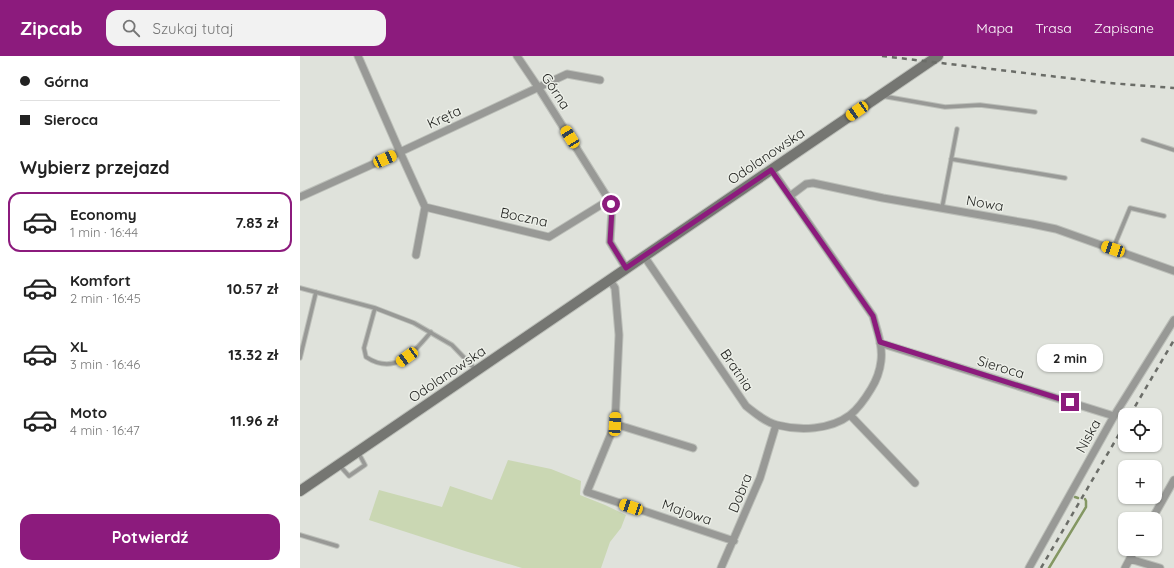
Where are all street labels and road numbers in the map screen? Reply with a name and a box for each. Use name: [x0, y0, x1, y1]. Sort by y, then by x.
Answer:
street label: Górna: [538, 69, 574, 113]
street label: Kręta: [424, 101, 464, 133]
street label: Odolanowska: [724, 124, 808, 188]
street label: Nowa: [965, 191, 1005, 215]
street label: Boczna: [499, 203, 549, 231]
street label: Odolanowska: [405, 342, 489, 406]
street label: Bratnia: [716, 345, 758, 395]
street label: Sieroca: [975, 351, 1027, 383]
street label: Niska: [1071, 416, 1105, 456]
street label: Dobra: [724, 471, 756, 515]
street label: Majowa: [660, 495, 714, 529]

